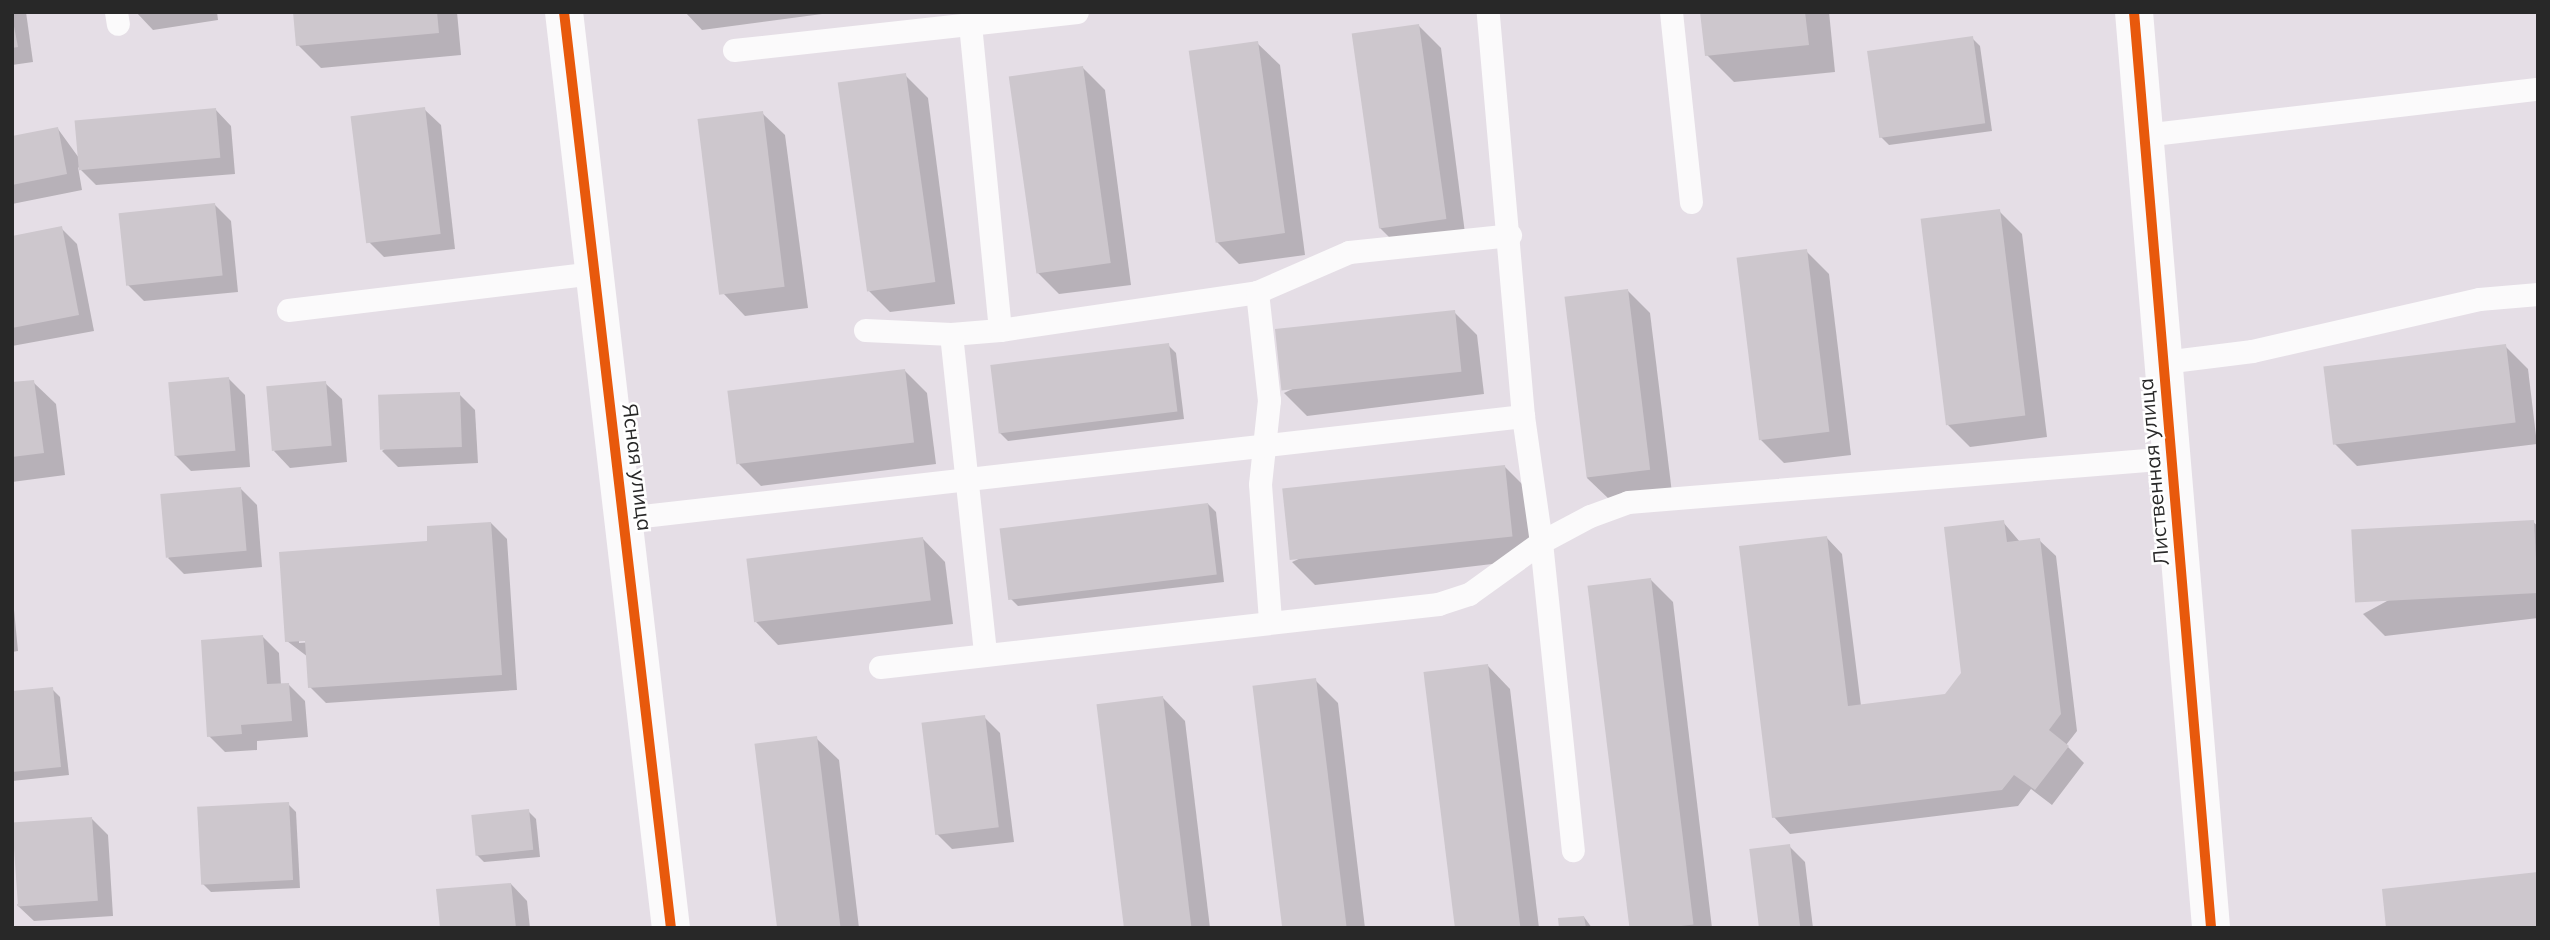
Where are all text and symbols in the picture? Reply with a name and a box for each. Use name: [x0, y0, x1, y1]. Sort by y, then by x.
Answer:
street label: Лиственная улица: [2132, 377, 2174, 567]
street label: Ясная улица: [618, 402, 658, 532]

